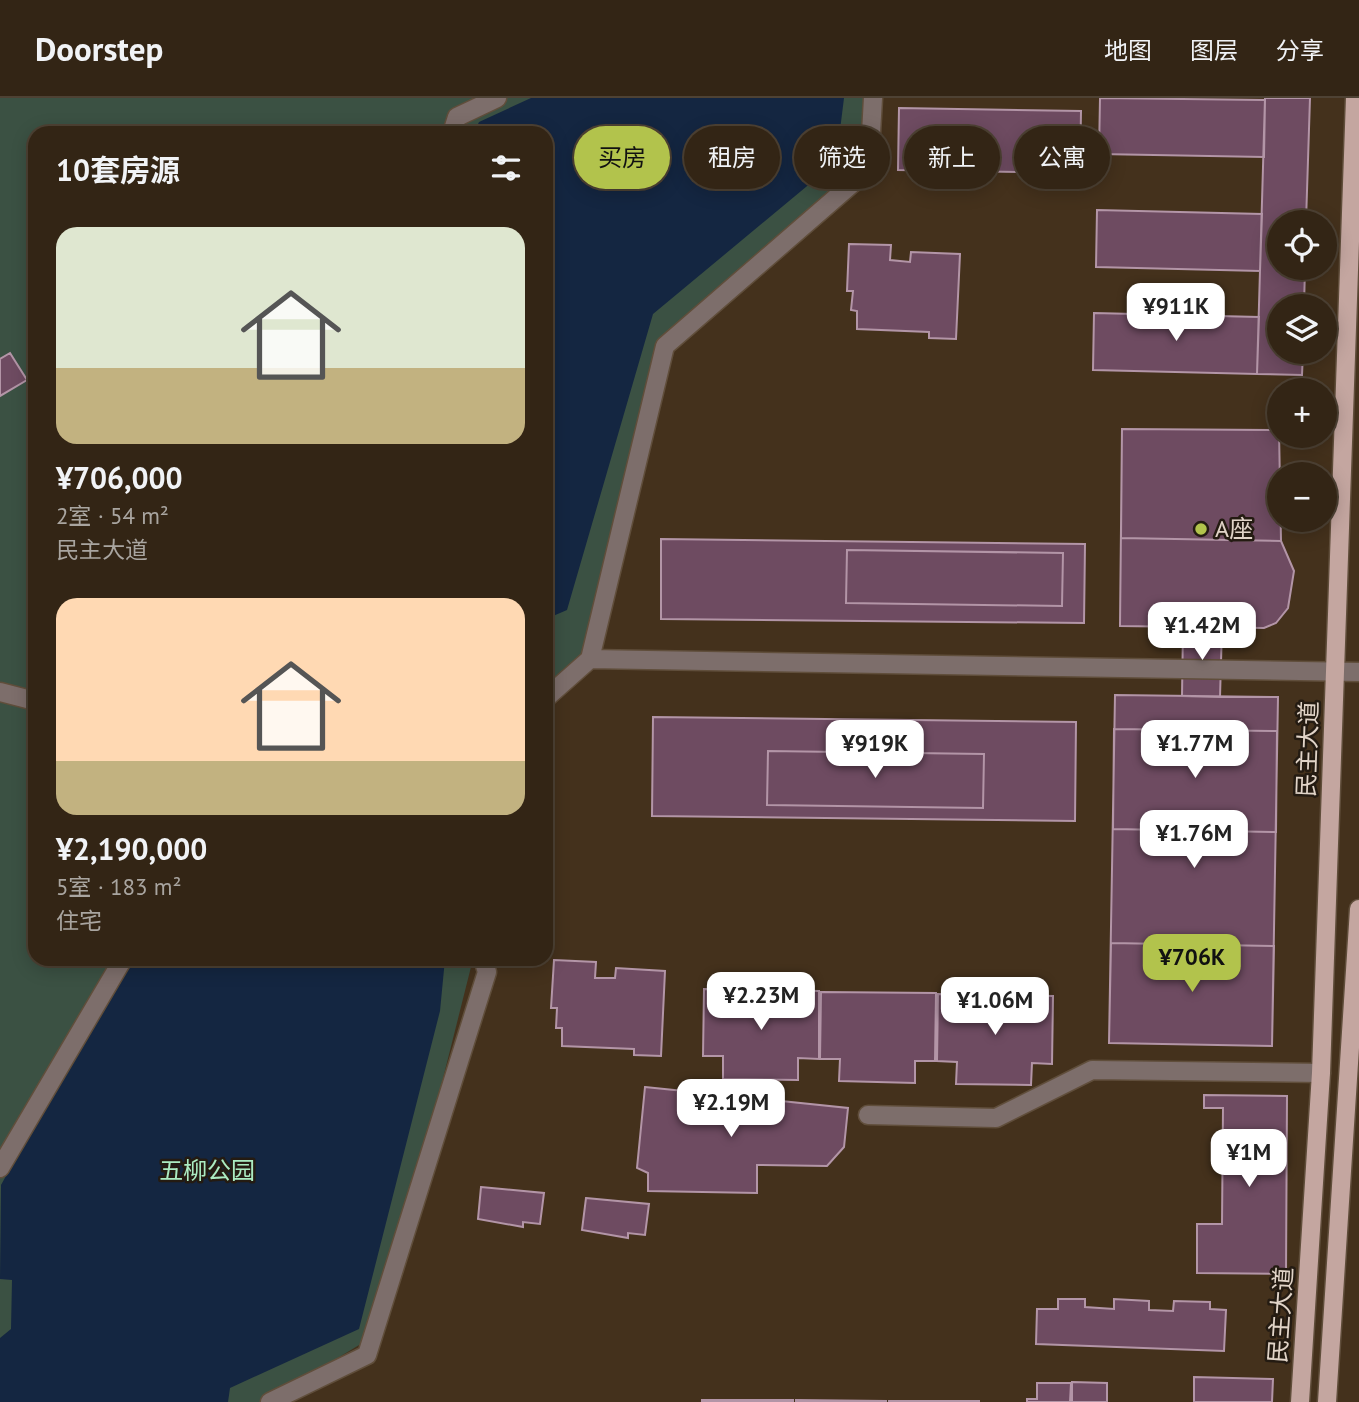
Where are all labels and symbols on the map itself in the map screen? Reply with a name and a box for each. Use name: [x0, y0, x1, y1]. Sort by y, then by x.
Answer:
pin: ¥911K: [1127, 284, 1225, 343]
place label: A座: [1215, 513, 1253, 544]
marker: A座: [1193, 521, 1209, 537]
pin: ¥1.42M: [1145, 602, 1259, 662]
street label: 民主大道: [1290, 700, 1325, 797]
pin: ¥919K: [826, 720, 924, 780]
pin: ¥1.77M: [1138, 720, 1252, 780]
pin: ¥1.76M: [1137, 810, 1251, 870]
pin: ¥706K: [1143, 934, 1241, 994]
pin: ¥2.23M: [704, 972, 818, 1032]
pin: ¥1.06M: [938, 978, 1052, 1037]
pin: ¥2.19M: [674, 1080, 788, 1139]
pin: ¥1M: [1215, 1130, 1283, 1189]
park label: 五柳公园: [159, 1155, 255, 1186]
street label: 民主大道: [1262, 1266, 1299, 1364]

